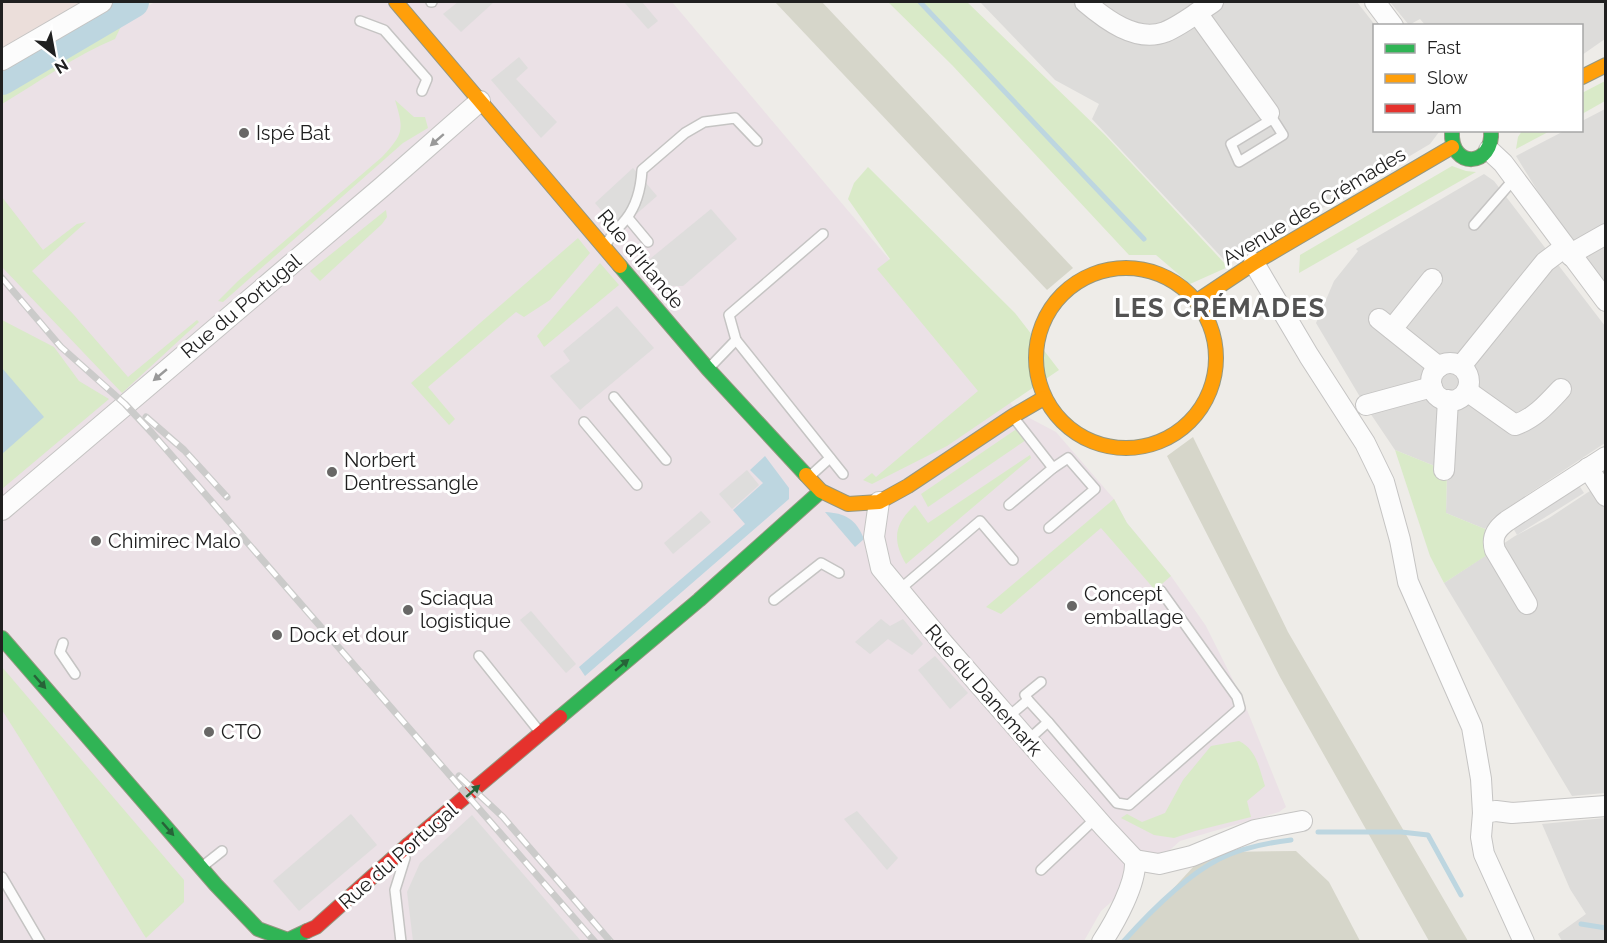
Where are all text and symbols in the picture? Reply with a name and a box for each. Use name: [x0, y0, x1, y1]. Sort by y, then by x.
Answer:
north arrow: [24, 24, 84, 84]
legend: [1373, 24, 1583, 132]
text: Fast: [1427, 37, 1461, 58]
text: N: [51, 55, 72, 78]
text: Slow: [1427, 67, 1468, 88]
text: Jam: [1427, 97, 1462, 118]
place label: Ispé Bat: [256, 121, 331, 145]
marker: Ispé Bat: [237, 126, 251, 140]
one-way arrow: [430, 133, 445, 146]
street label: Avenue des Crémades: [1218, 142, 1410, 270]
street label: Rue d'Irlande: [593, 204, 690, 314]
street label: Rue du Portugal: [176, 248, 306, 363]
district label: LES CRÉMADES: [1114, 293, 1326, 323]
one-way arrow: [152, 368, 168, 381]
place label: Norbert Dentressangle: [344, 448, 478, 495]
marker: Norbert Dentressangle: [325, 465, 339, 479]
place label: Chimirec Malo: [108, 529, 241, 553]
marker: Chimirec Malo: [89, 534, 103, 548]
place label: Concept emballage: [1084, 582, 1184, 629]
place label: Sciaqua logistique: [420, 586, 511, 633]
marker: Concept emballage: [1065, 599, 1079, 613]
marker: Sciaqua logistique: [401, 603, 415, 617]
street label: Rue du Danemark: [920, 619, 1048, 761]
place label: Dock et dour: [289, 623, 409, 647]
marker: Dock et dour: [270, 628, 284, 642]
one-way arrow: [614, 659, 629, 672]
one-way arrow: [33, 674, 46, 689]
place label: CTO: [221, 720, 261, 744]
marker: CTO: [202, 725, 216, 739]
one-way arrow: [465, 784, 481, 797]
street label: Rue du Portugal: [334, 798, 463, 914]
one-way arrow: [161, 822, 175, 837]

